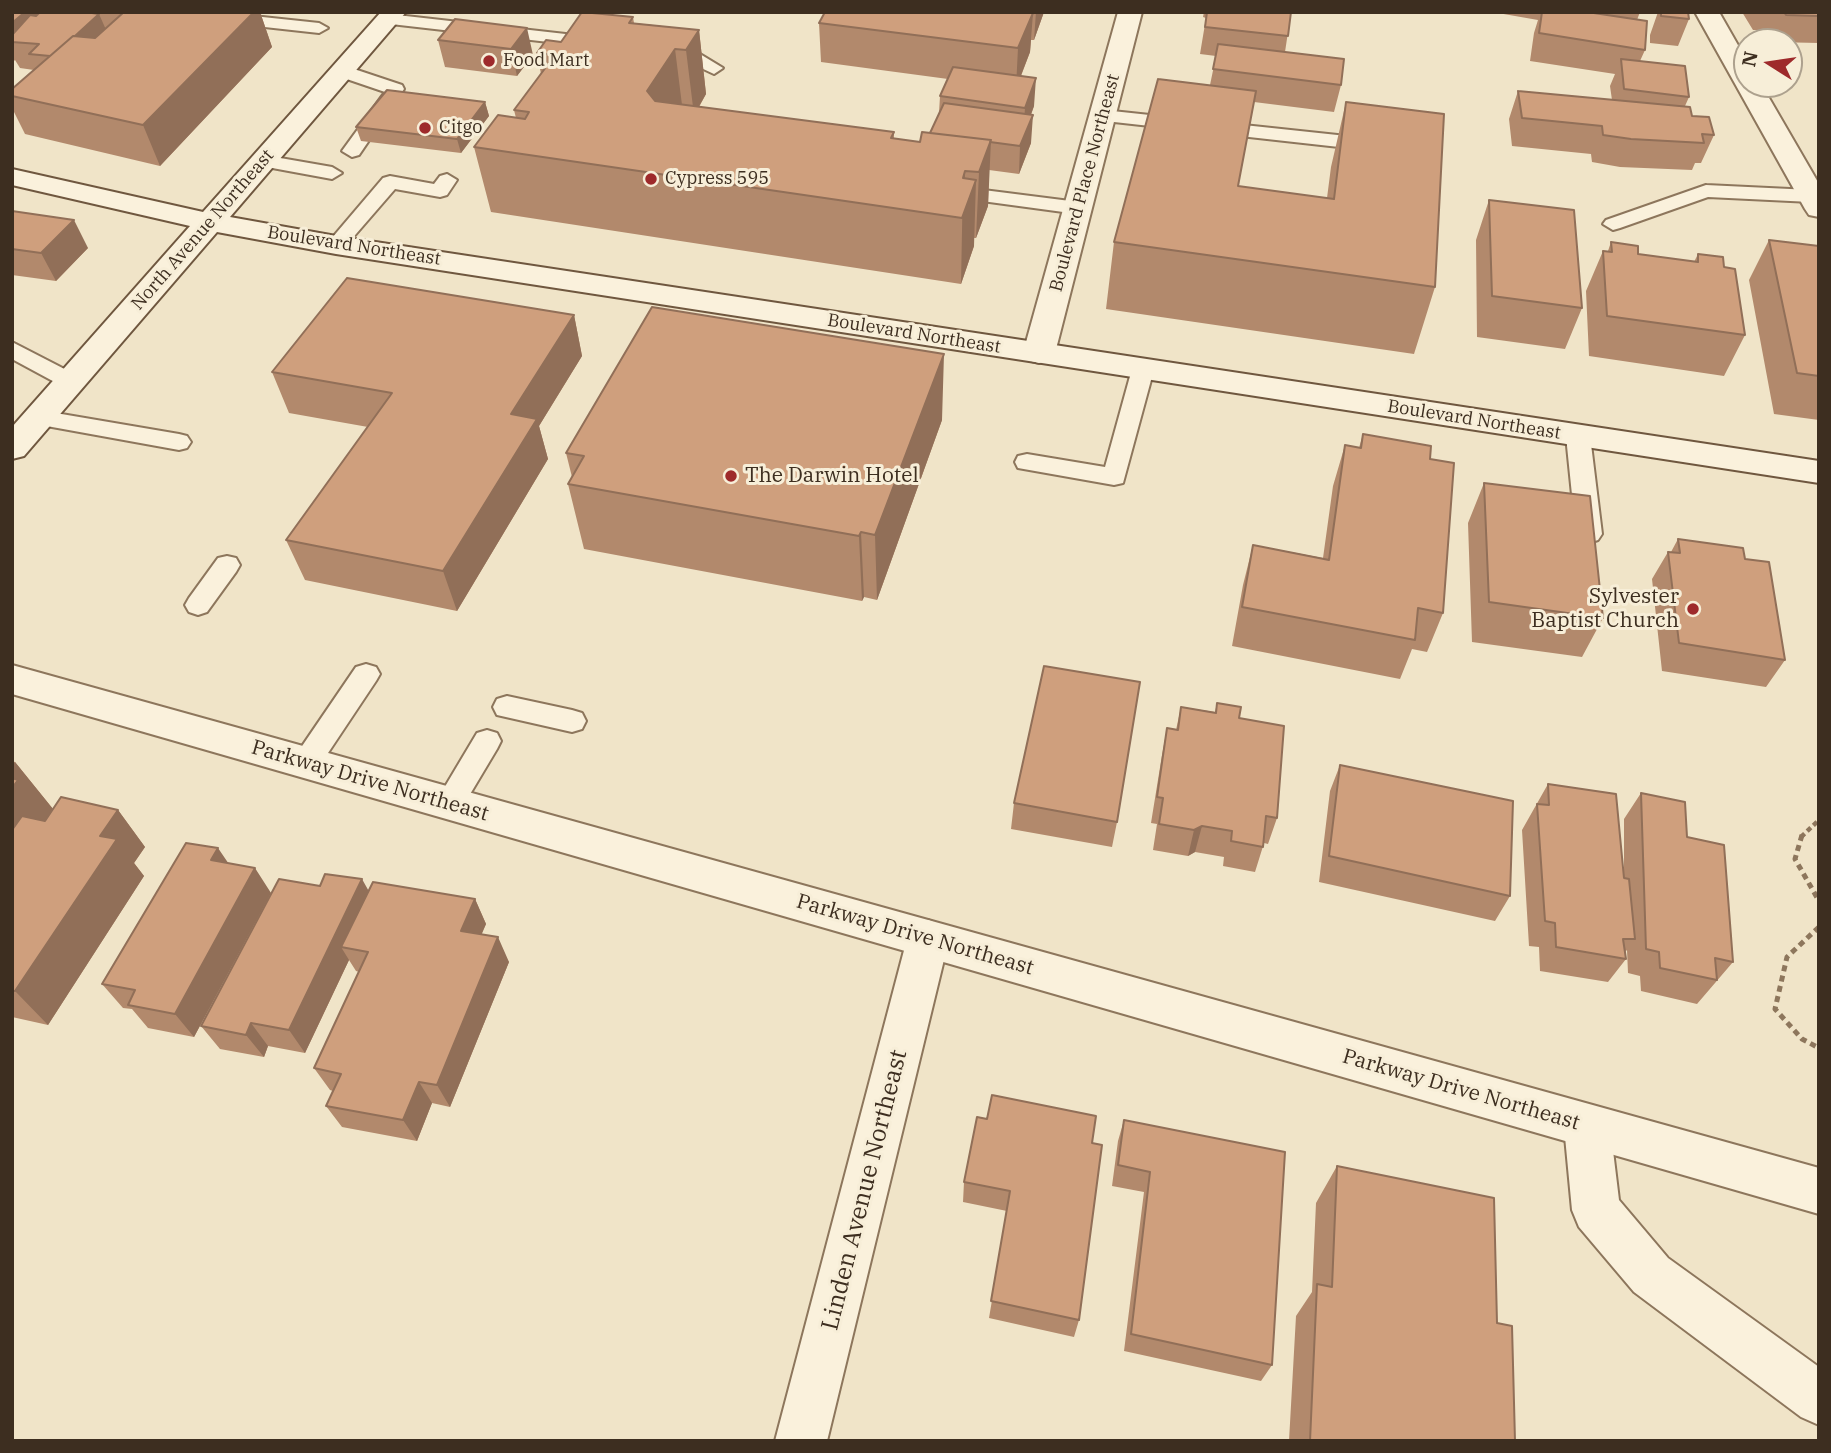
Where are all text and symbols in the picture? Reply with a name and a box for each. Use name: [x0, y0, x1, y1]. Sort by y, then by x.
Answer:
north arrow: [1733, 28, 1803, 98]
text: N: [1736, 49, 1763, 69]
place label: Food Mart: [503, 50, 589, 72]
marker: Food Mart: [481, 53, 497, 69]
street label: Boulevard Place Northeast: [1046, 72, 1124, 294]
place label: Citgo: [439, 117, 482, 139]
marker: Citgo: [417, 120, 433, 136]
street label: North Avenue Northeast: [127, 145, 279, 315]
place label: Cypress 595: [665, 168, 769, 190]
marker: Cypress 595: [643, 171, 659, 187]
street label: Boulevard Northeast: [266, 222, 442, 270]
street label: Boulevard Northeast: [826, 310, 1002, 358]
street label: Boulevard Northeast: [1386, 396, 1562, 444]
place label: The Darwin Hotel: [745, 463, 919, 489]
marker: The Darwin Hotel: [723, 468, 739, 484]
place label: Sylvester Baptist Church: [1531, 584, 1679, 634]
marker: Sylvester Baptist Church: [1685, 601, 1701, 617]
street label: Parkway Drive Northeast: [248, 735, 492, 827]
street label: Parkway Drive Northeast: [793, 889, 1037, 981]
street label: Parkway Drive Northeast: [1339, 1044, 1583, 1136]
street label: Linden Avenue Northeast: [816, 1047, 914, 1333]

